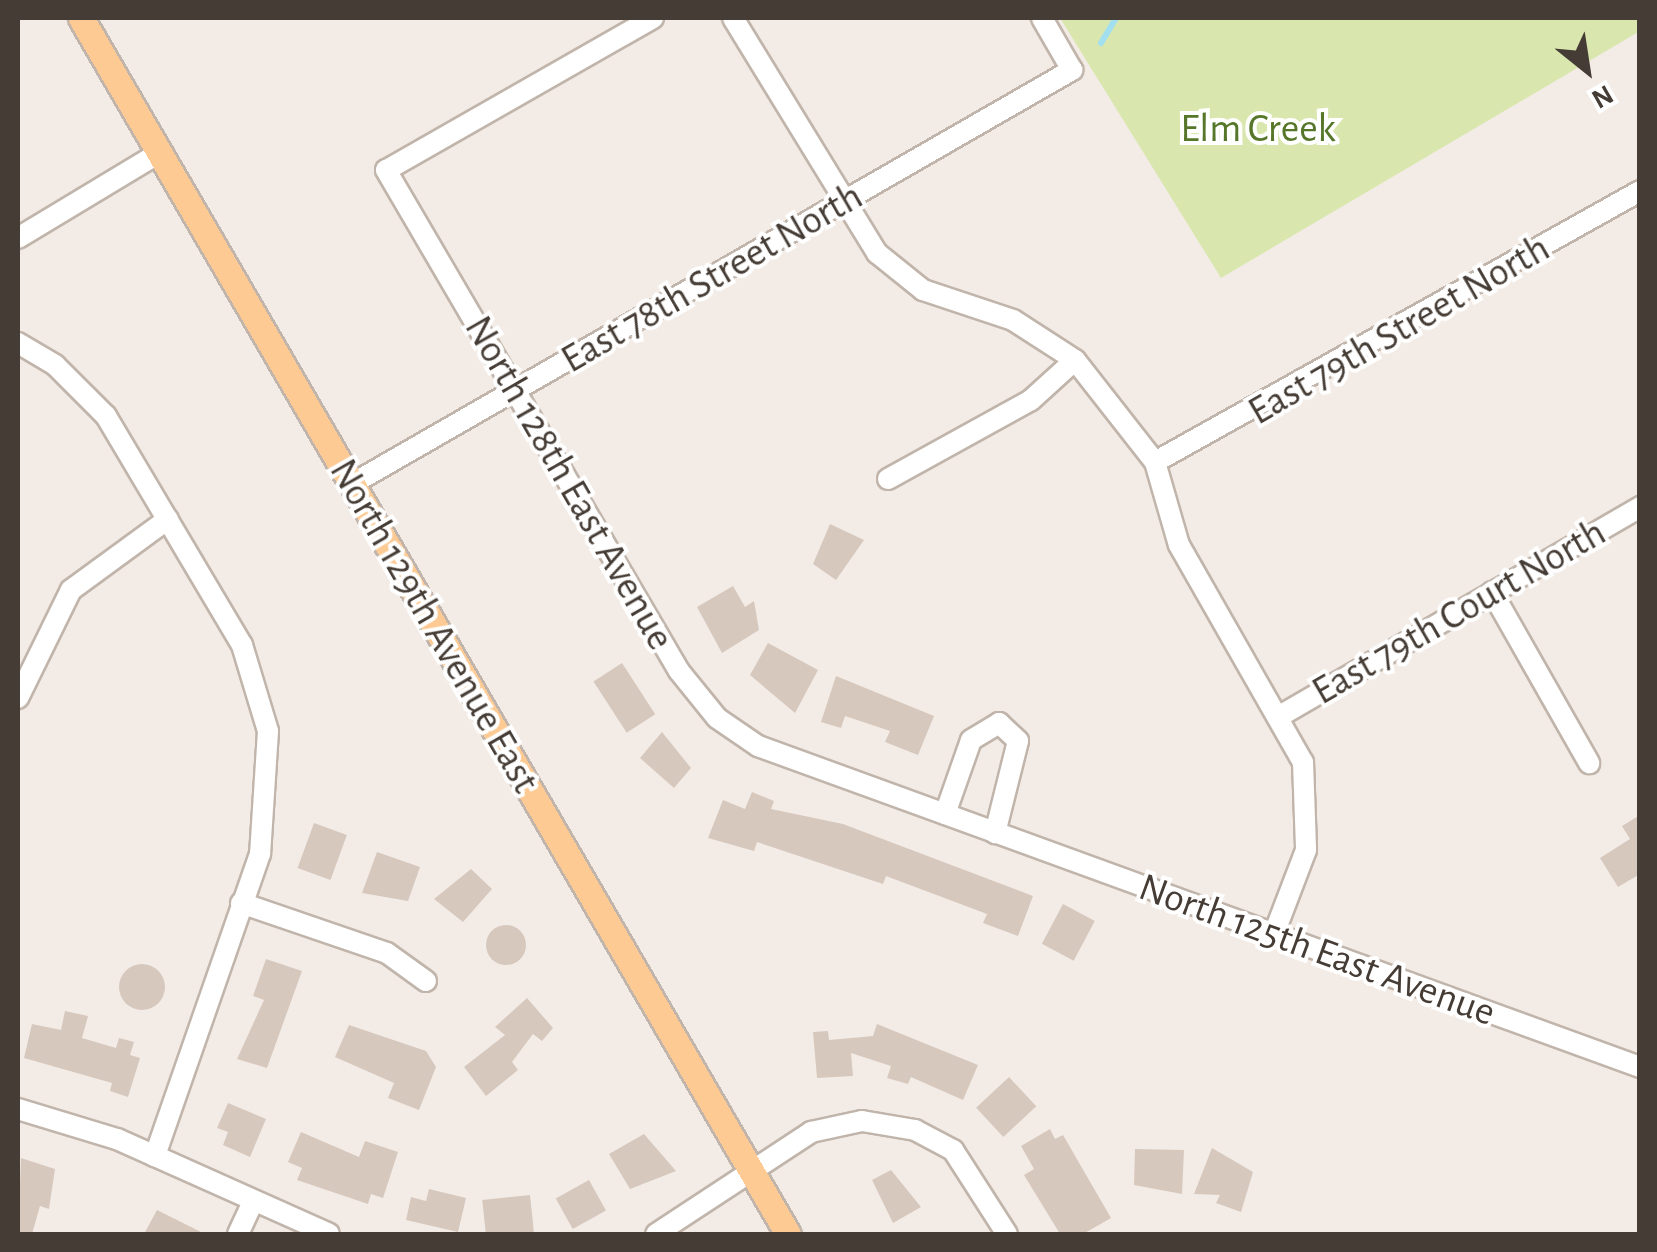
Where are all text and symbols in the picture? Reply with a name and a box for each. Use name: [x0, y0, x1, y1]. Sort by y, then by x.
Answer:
north arrow: [1537, 20, 1637, 120]
text: N: [1587, 79, 1617, 113]
park label: Elm Creek: [1180, 105, 1336, 153]
street label: East 78th Street North: [553, 172, 871, 384]
street label: East 79th Street North: [1240, 224, 1558, 436]
street label: North 128th East Avenue: [454, 307, 684, 659]
street label: North 129th Avenue East: [319, 451, 549, 801]
street label: East 79th Court North: [1304, 508, 1614, 716]
street label: North 125th East Avenue: [1132, 863, 1502, 1037]

